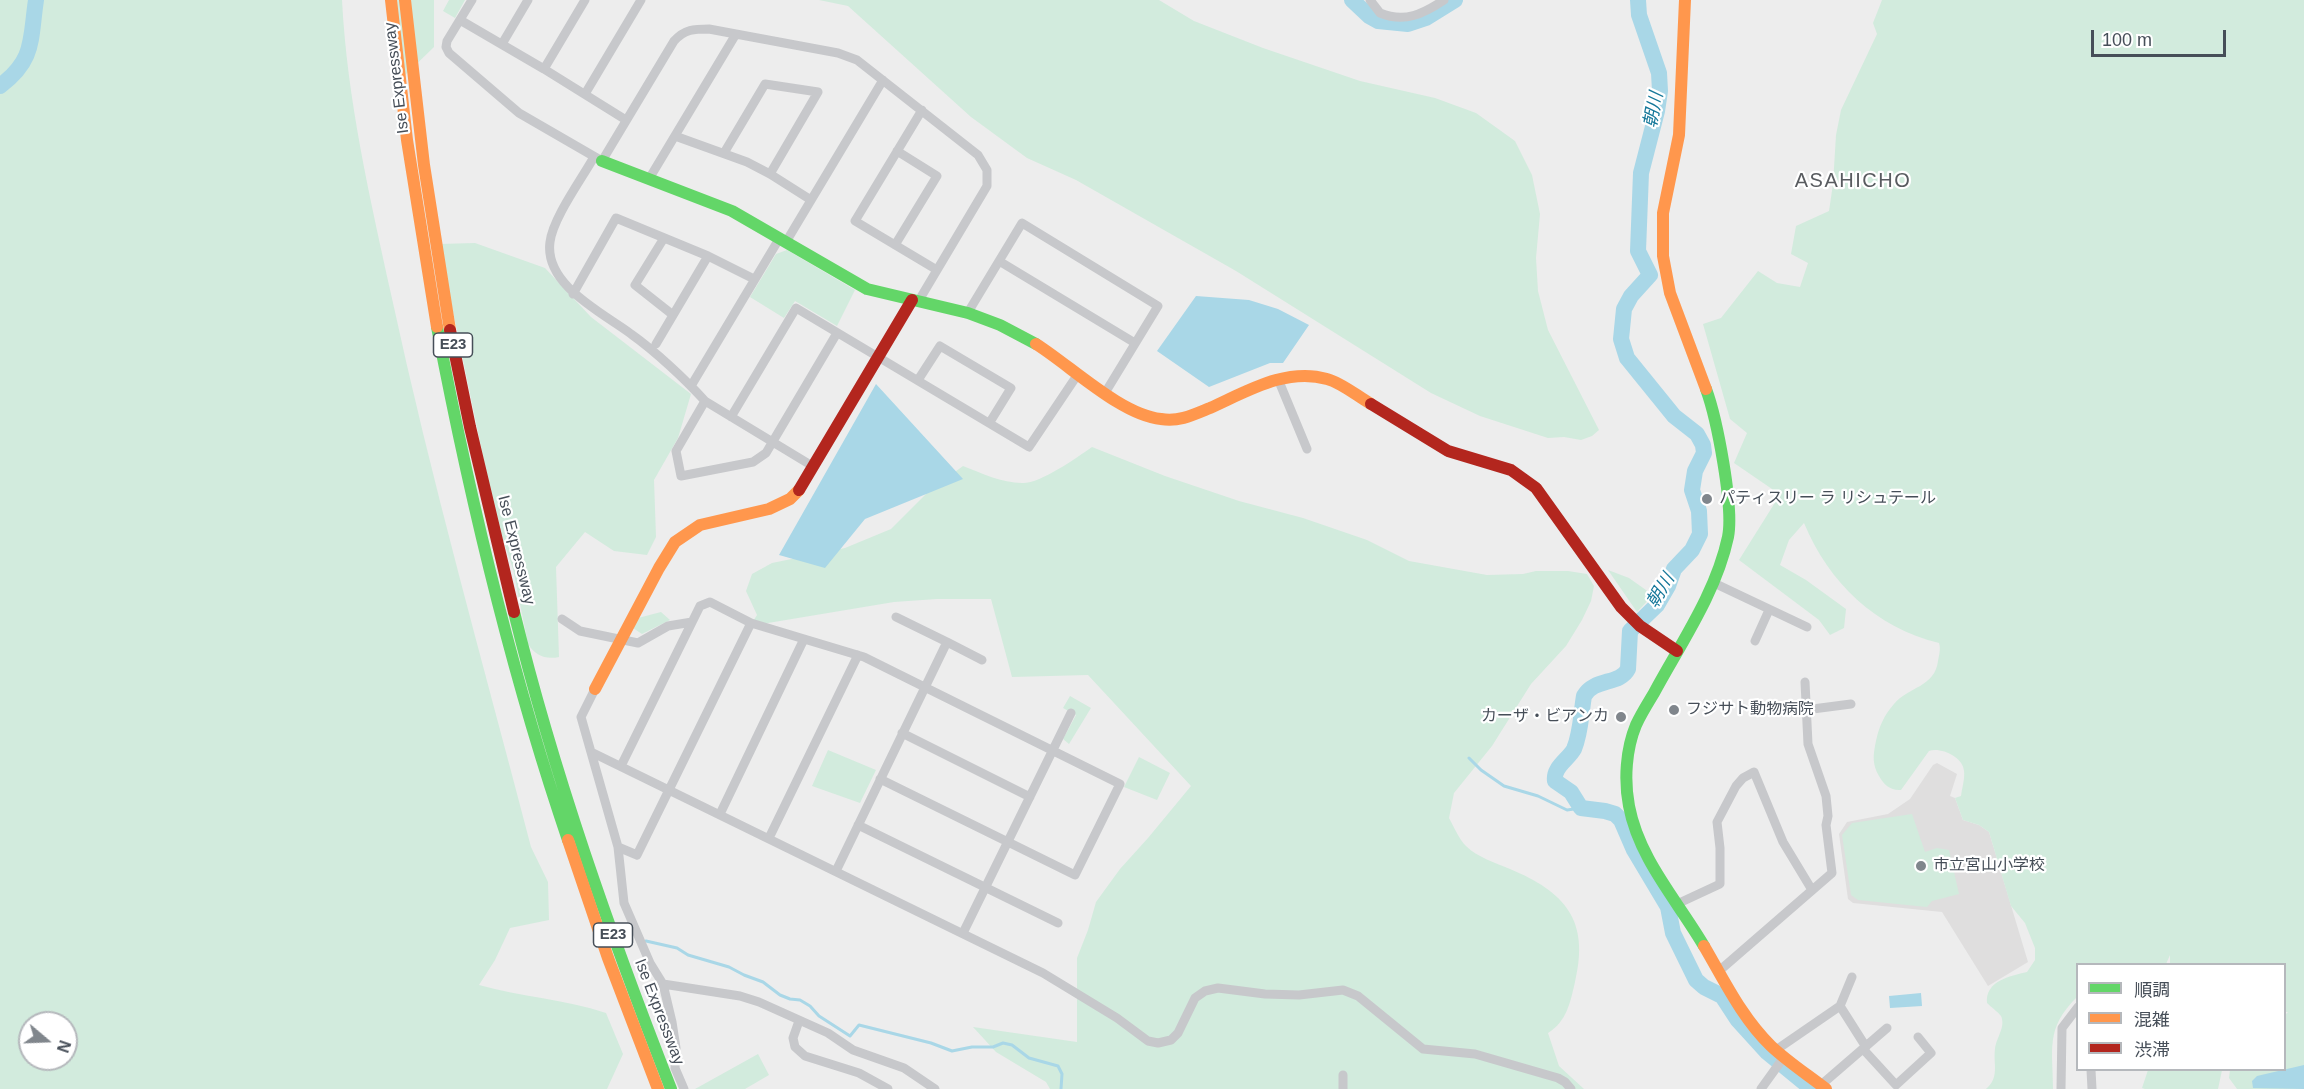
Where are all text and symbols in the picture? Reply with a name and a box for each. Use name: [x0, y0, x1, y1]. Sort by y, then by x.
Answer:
scale bar: [2094, 18, 2229, 56]
street label: Ise Expressway: [381, 21, 413, 135]
text: 100 m: [2102, 30, 2152, 50]
water label: 朝川: [1640, 90, 1668, 130]
district label: ASAHICHO: [1795, 169, 1911, 193]
road number: E23: [434, 333, 472, 357]
place label: パティスリー ラ リシュテール: [1719, 489, 1936, 509]
marker: パティスリー ラ リシュテール: [1700, 492, 1714, 506]
street label: Ise Expressway: [493, 493, 539, 607]
water label: 朝川: [1642, 570, 1680, 612]
place label: フジサト動物病院: [1686, 700, 1814, 720]
marker: フジサト動物病院: [1667, 703, 1681, 717]
place label: カーザ・ビアンカ: [1481, 707, 1609, 727]
marker: カーザ・ビアンカ: [1614, 710, 1628, 724]
place label: 市立宮山小学校: [1933, 856, 2045, 876]
marker: 市立宮山小学校: [1914, 859, 1928, 873]
road number: E23: [594, 923, 632, 947]
street label: Ise Expressway: [630, 956, 688, 1068]
legend: [2076, 963, 2286, 1071]
text: 順調: [2134, 980, 2170, 1000]
text: 混雑: [2134, 1010, 2170, 1030]
north arrow: [18, 1011, 78, 1071]
text: N: [54, 1038, 74, 1055]
text: 渋滞: [2134, 1040, 2170, 1060]

